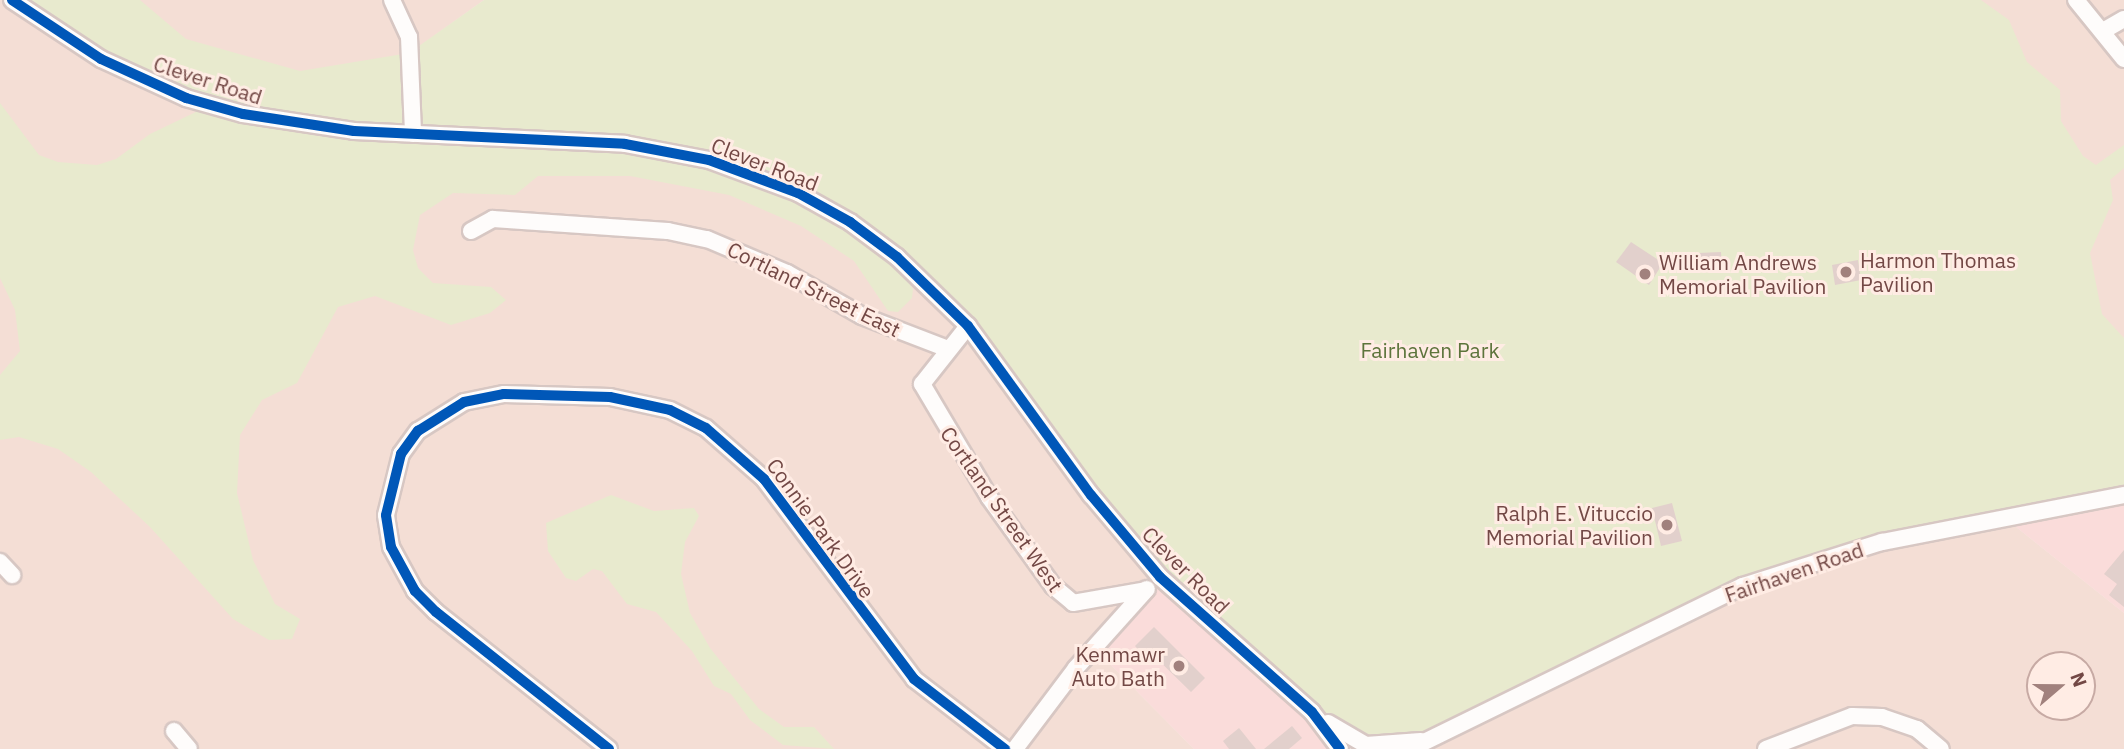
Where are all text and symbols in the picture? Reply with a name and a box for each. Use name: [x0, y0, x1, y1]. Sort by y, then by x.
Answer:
street label: Clever Road: [150, 51, 266, 109]
street label: Clever Road: [708, 132, 822, 196]
street label: Cortland Street East: [723, 236, 905, 342]
place label: Harmon Thomas Pavilion: [1860, 247, 2016, 297]
place label: William Andrews Memorial Pavilion: [1659, 249, 1826, 299]
marker: Harmon Thomas Pavilion: [1838, 264, 1854, 280]
marker: William Andrews Memorial Pavilion: [1637, 266, 1653, 282]
park label: Fairhaven Park: [1360, 337, 1500, 363]
street label: Cortland Street West: [936, 422, 1068, 596]
street label: Connie Park Drive: [762, 453, 880, 603]
place label: Ralph E. Vituccio Memorial Pavilion: [1486, 500, 1653, 550]
marker: Ralph E. Vituccio Memorial Pavilion: [1659, 517, 1675, 533]
street label: Clever Road: [1137, 521, 1235, 619]
street label: Fairhaven Road: [1721, 536, 1867, 608]
place label: Kenmawr Auto Bath: [1071, 641, 1165, 691]
north arrow: [2026, 651, 2096, 721]
marker: Kenmawr Auto Bath: [1171, 658, 1187, 674]
text: N: [2065, 669, 2092, 690]

